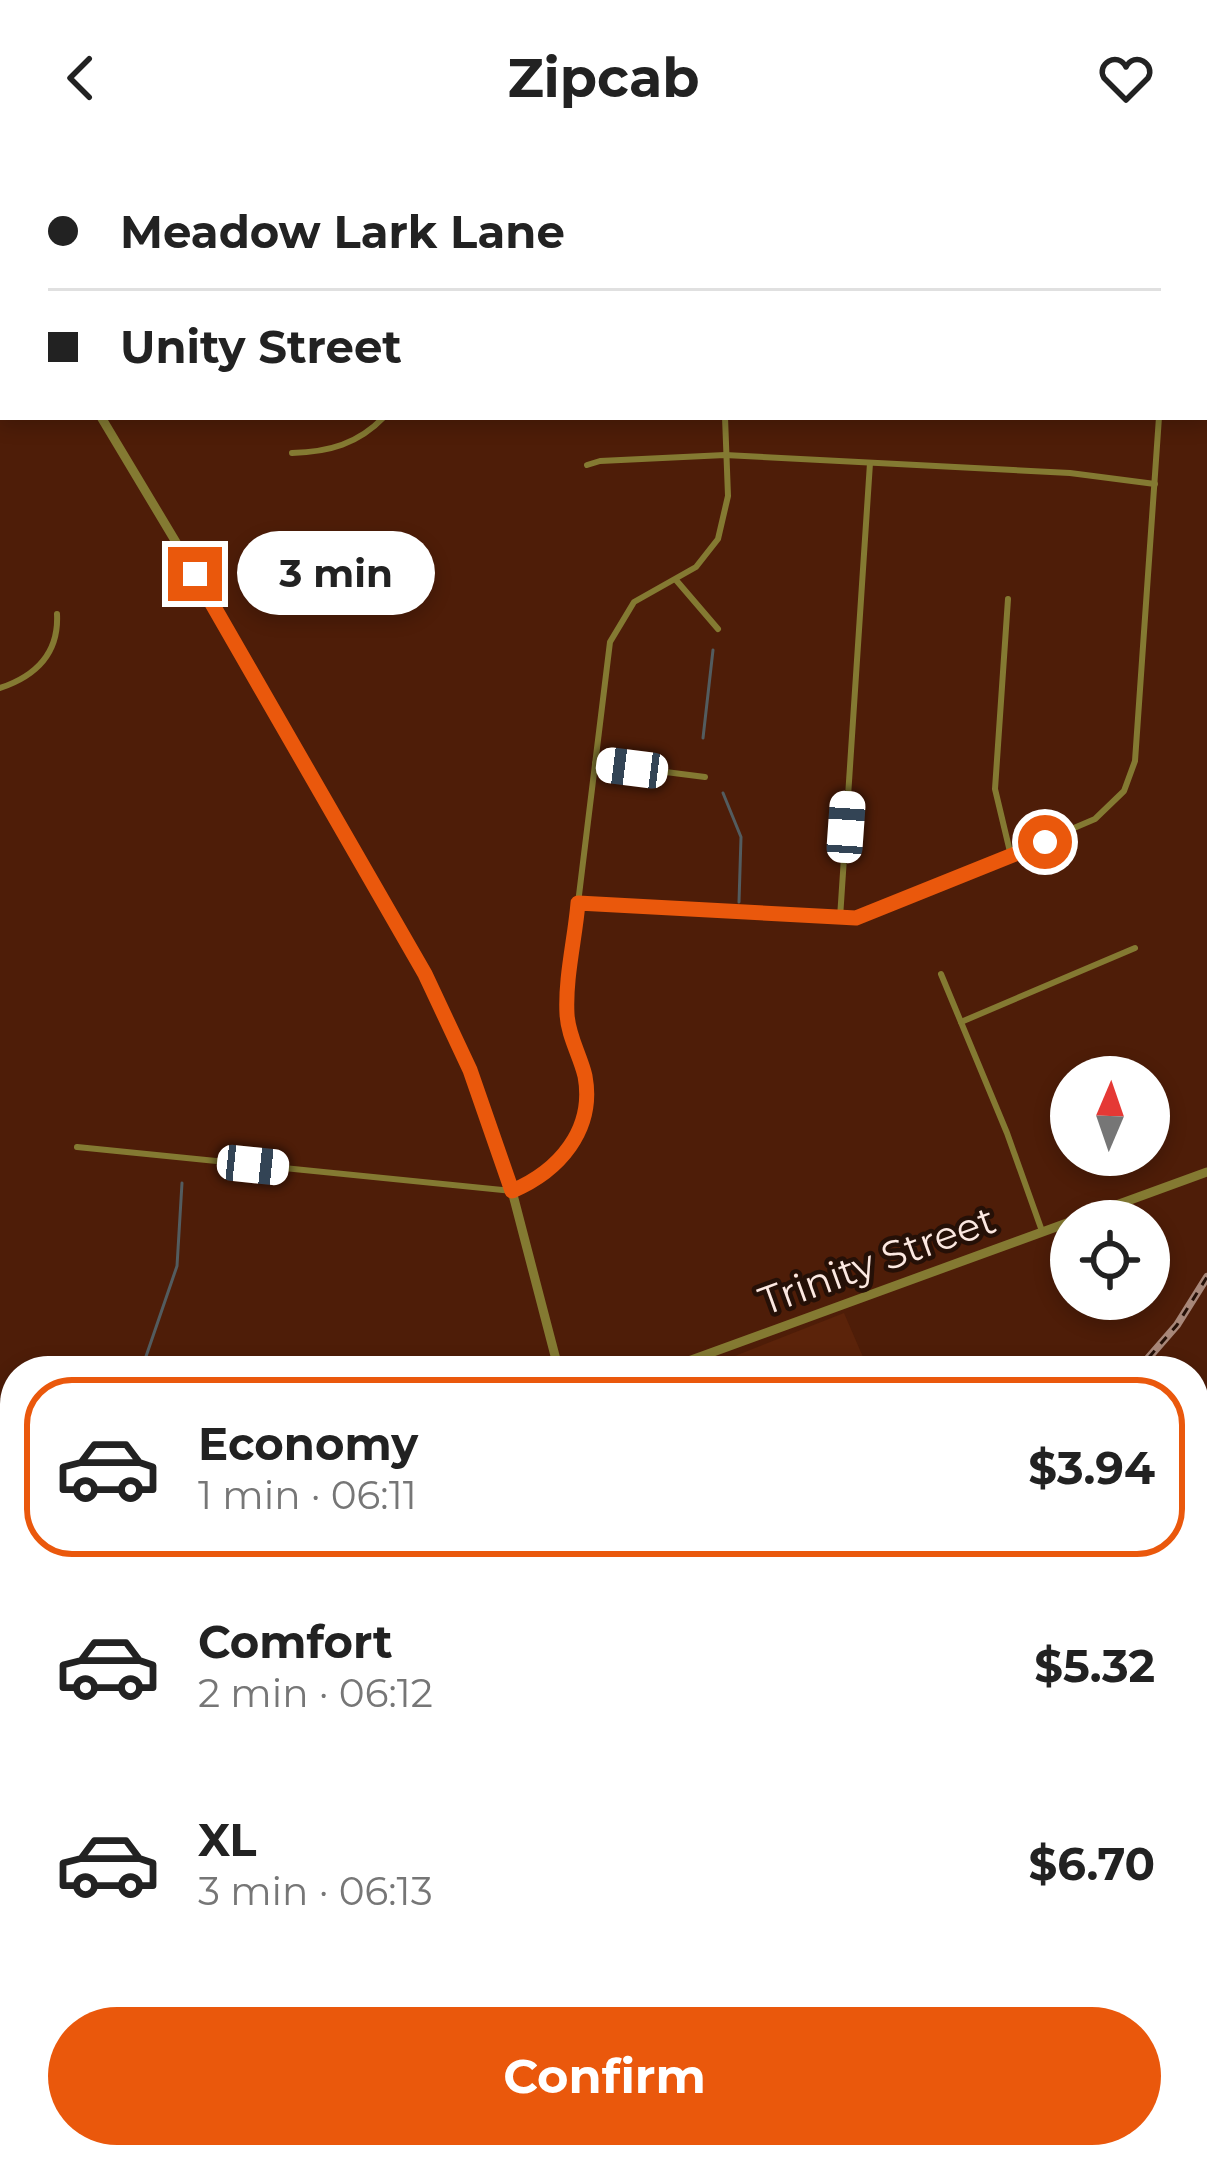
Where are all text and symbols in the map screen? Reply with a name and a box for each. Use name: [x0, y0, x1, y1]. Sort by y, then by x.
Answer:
icon: back: [48, 45, 114, 111]
text: Zipcab: [507, 45, 700, 111]
icon: heart: [1093, 45, 1159, 111]
text: Meadow Lark Lane: [120, 204, 565, 259]
text: Unity Street: [120, 319, 402, 374]
callout: 3 min: [237, 532, 435, 616]
route end: [168, 547, 222, 601]
text: 3 min: [279, 549, 393, 597]
car: [594, 746, 670, 790]
car: [826, 790, 866, 864]
route start: [1018, 815, 1072, 869]
north arrow: [1050, 1056, 1170, 1176]
map controls: [1050, 1056, 1170, 1320]
car: [215, 1143, 291, 1187]
street label: Trinity Street: [752, 1195, 1002, 1325]
button: locate: [1050, 1200, 1170, 1320]
icon: car: [54, 1413, 162, 1521]
text: Economy: [198, 1416, 418, 1471]
text: $3.94: [1028, 1440, 1155, 1495]
text: 1 min · 06:11: [198, 1471, 417, 1519]
icon: car: [54, 1611, 162, 1719]
text: Comfort: [198, 1614, 393, 1669]
text: $5.32: [1034, 1638, 1155, 1693]
text: 2 min · 06:12: [198, 1669, 433, 1717]
icon: car: [54, 1809, 162, 1917]
text: XL: [198, 1812, 256, 1867]
text: $6.70: [1029, 1836, 1155, 1891]
text: 3 min · 06:13: [198, 1867, 433, 1915]
button: Confirm: [48, 2007, 1161, 2145]

